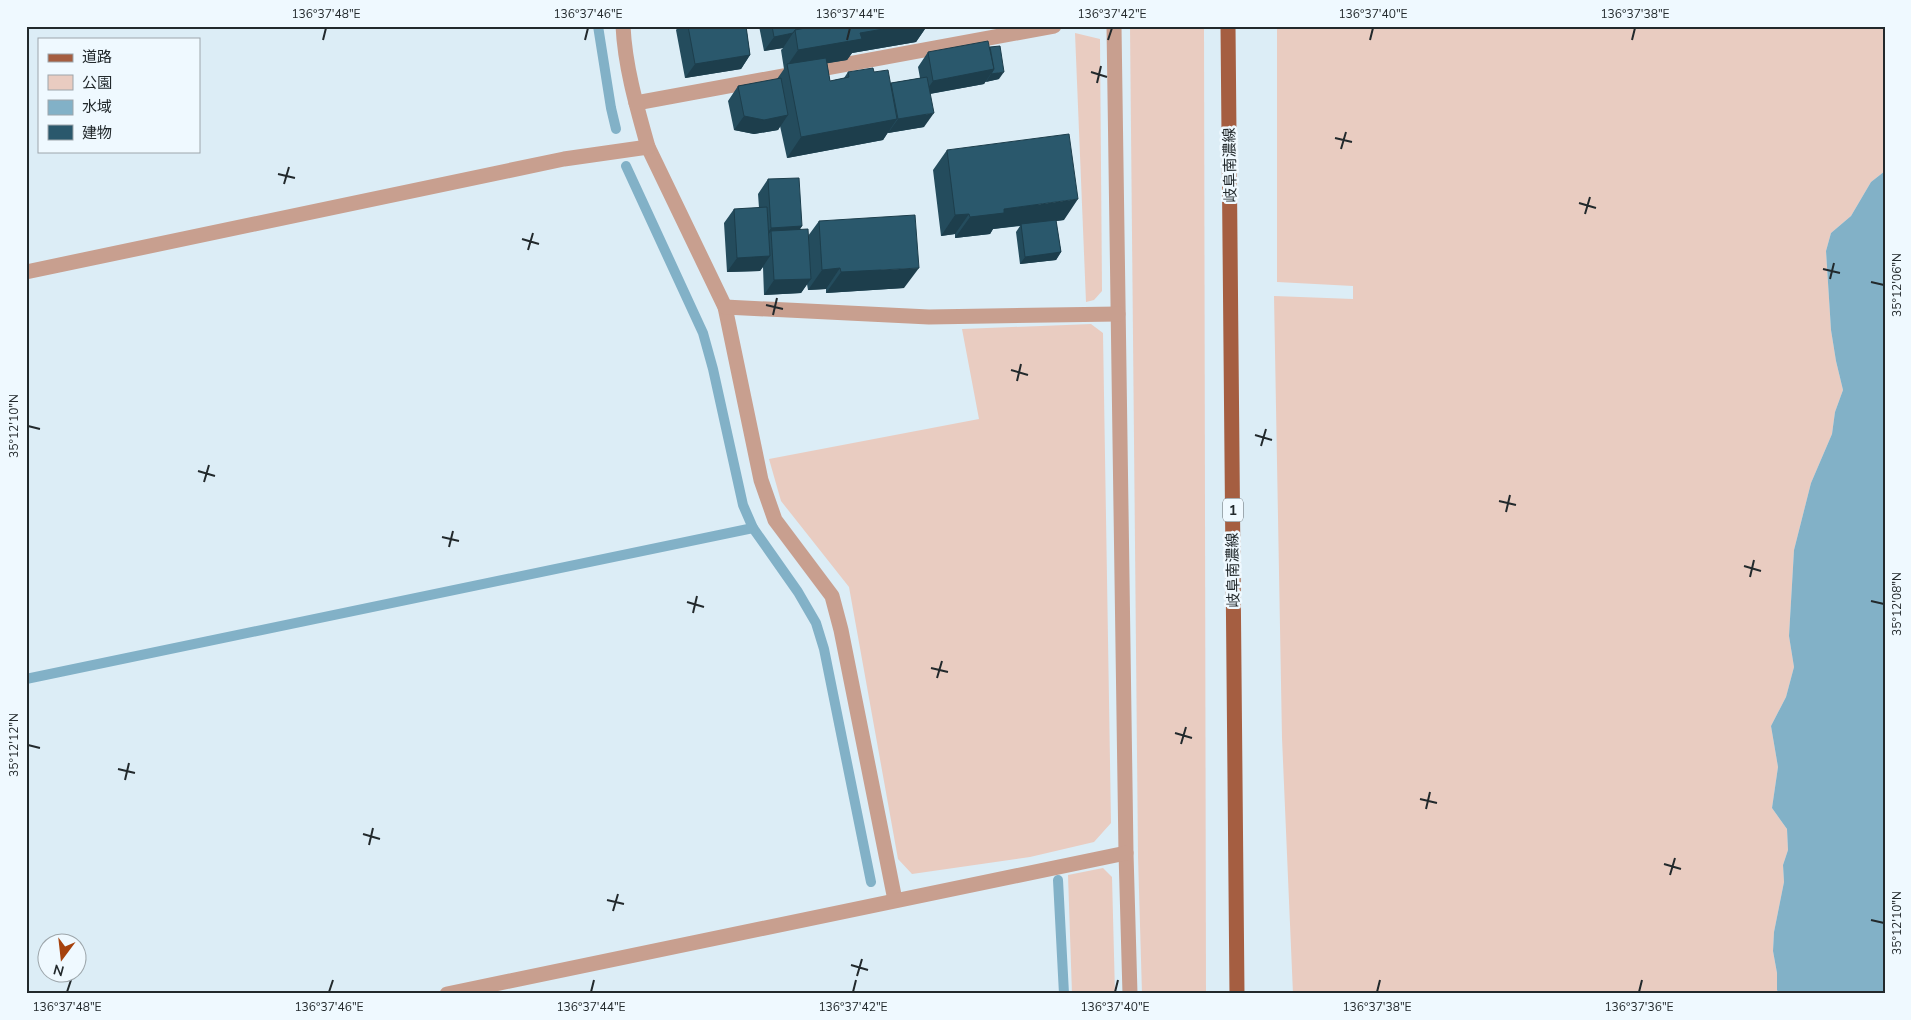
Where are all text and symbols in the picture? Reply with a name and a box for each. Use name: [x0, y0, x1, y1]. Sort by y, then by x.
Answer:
text: 136°37'48"E: [291, 6, 361, 22]
text: 136°37'46"E: [553, 6, 623, 22]
text: 136°37'44"E: [815, 6, 885, 22]
text: 136°37'42"E: [1077, 6, 1147, 22]
text: 136°37'40"E: [1338, 6, 1408, 22]
text: 136°37'38"E: [1600, 6, 1670, 22]
legend: [38, 38, 200, 152]
text: 道路: [82, 47, 112, 67]
text: 公園: [82, 73, 112, 93]
text: 水域: [82, 97, 112, 117]
text: 建物: [82, 123, 112, 143]
street label: 岐阜南濃線: [1219, 127, 1241, 203]
text: 35°12'06"N: [1889, 253, 1905, 317]
text: 35°12'10"N: [6, 394, 22, 458]
road number: 1: [1223, 498, 1243, 522]
street label: 岐阜南濃線: [1222, 532, 1244, 608]
text: 35°12'08"N: [1889, 572, 1905, 636]
text: 35°12'12"N: [6, 713, 22, 777]
text: 35°12'10"N: [1889, 891, 1905, 955]
north arrow: [38, 932, 88, 982]
text: N: [51, 960, 66, 981]
text: 136°37'48"E: [32, 999, 102, 1015]
text: 136°37'46"E: [294, 999, 364, 1015]
text: 136°37'44"E: [556, 999, 626, 1015]
text: 136°37'42"E: [818, 999, 888, 1015]
text: 136°37'40"E: [1080, 999, 1150, 1015]
text: 136°37'38"E: [1342, 999, 1412, 1015]
text: 136°37'36"E: [1604, 999, 1674, 1015]

